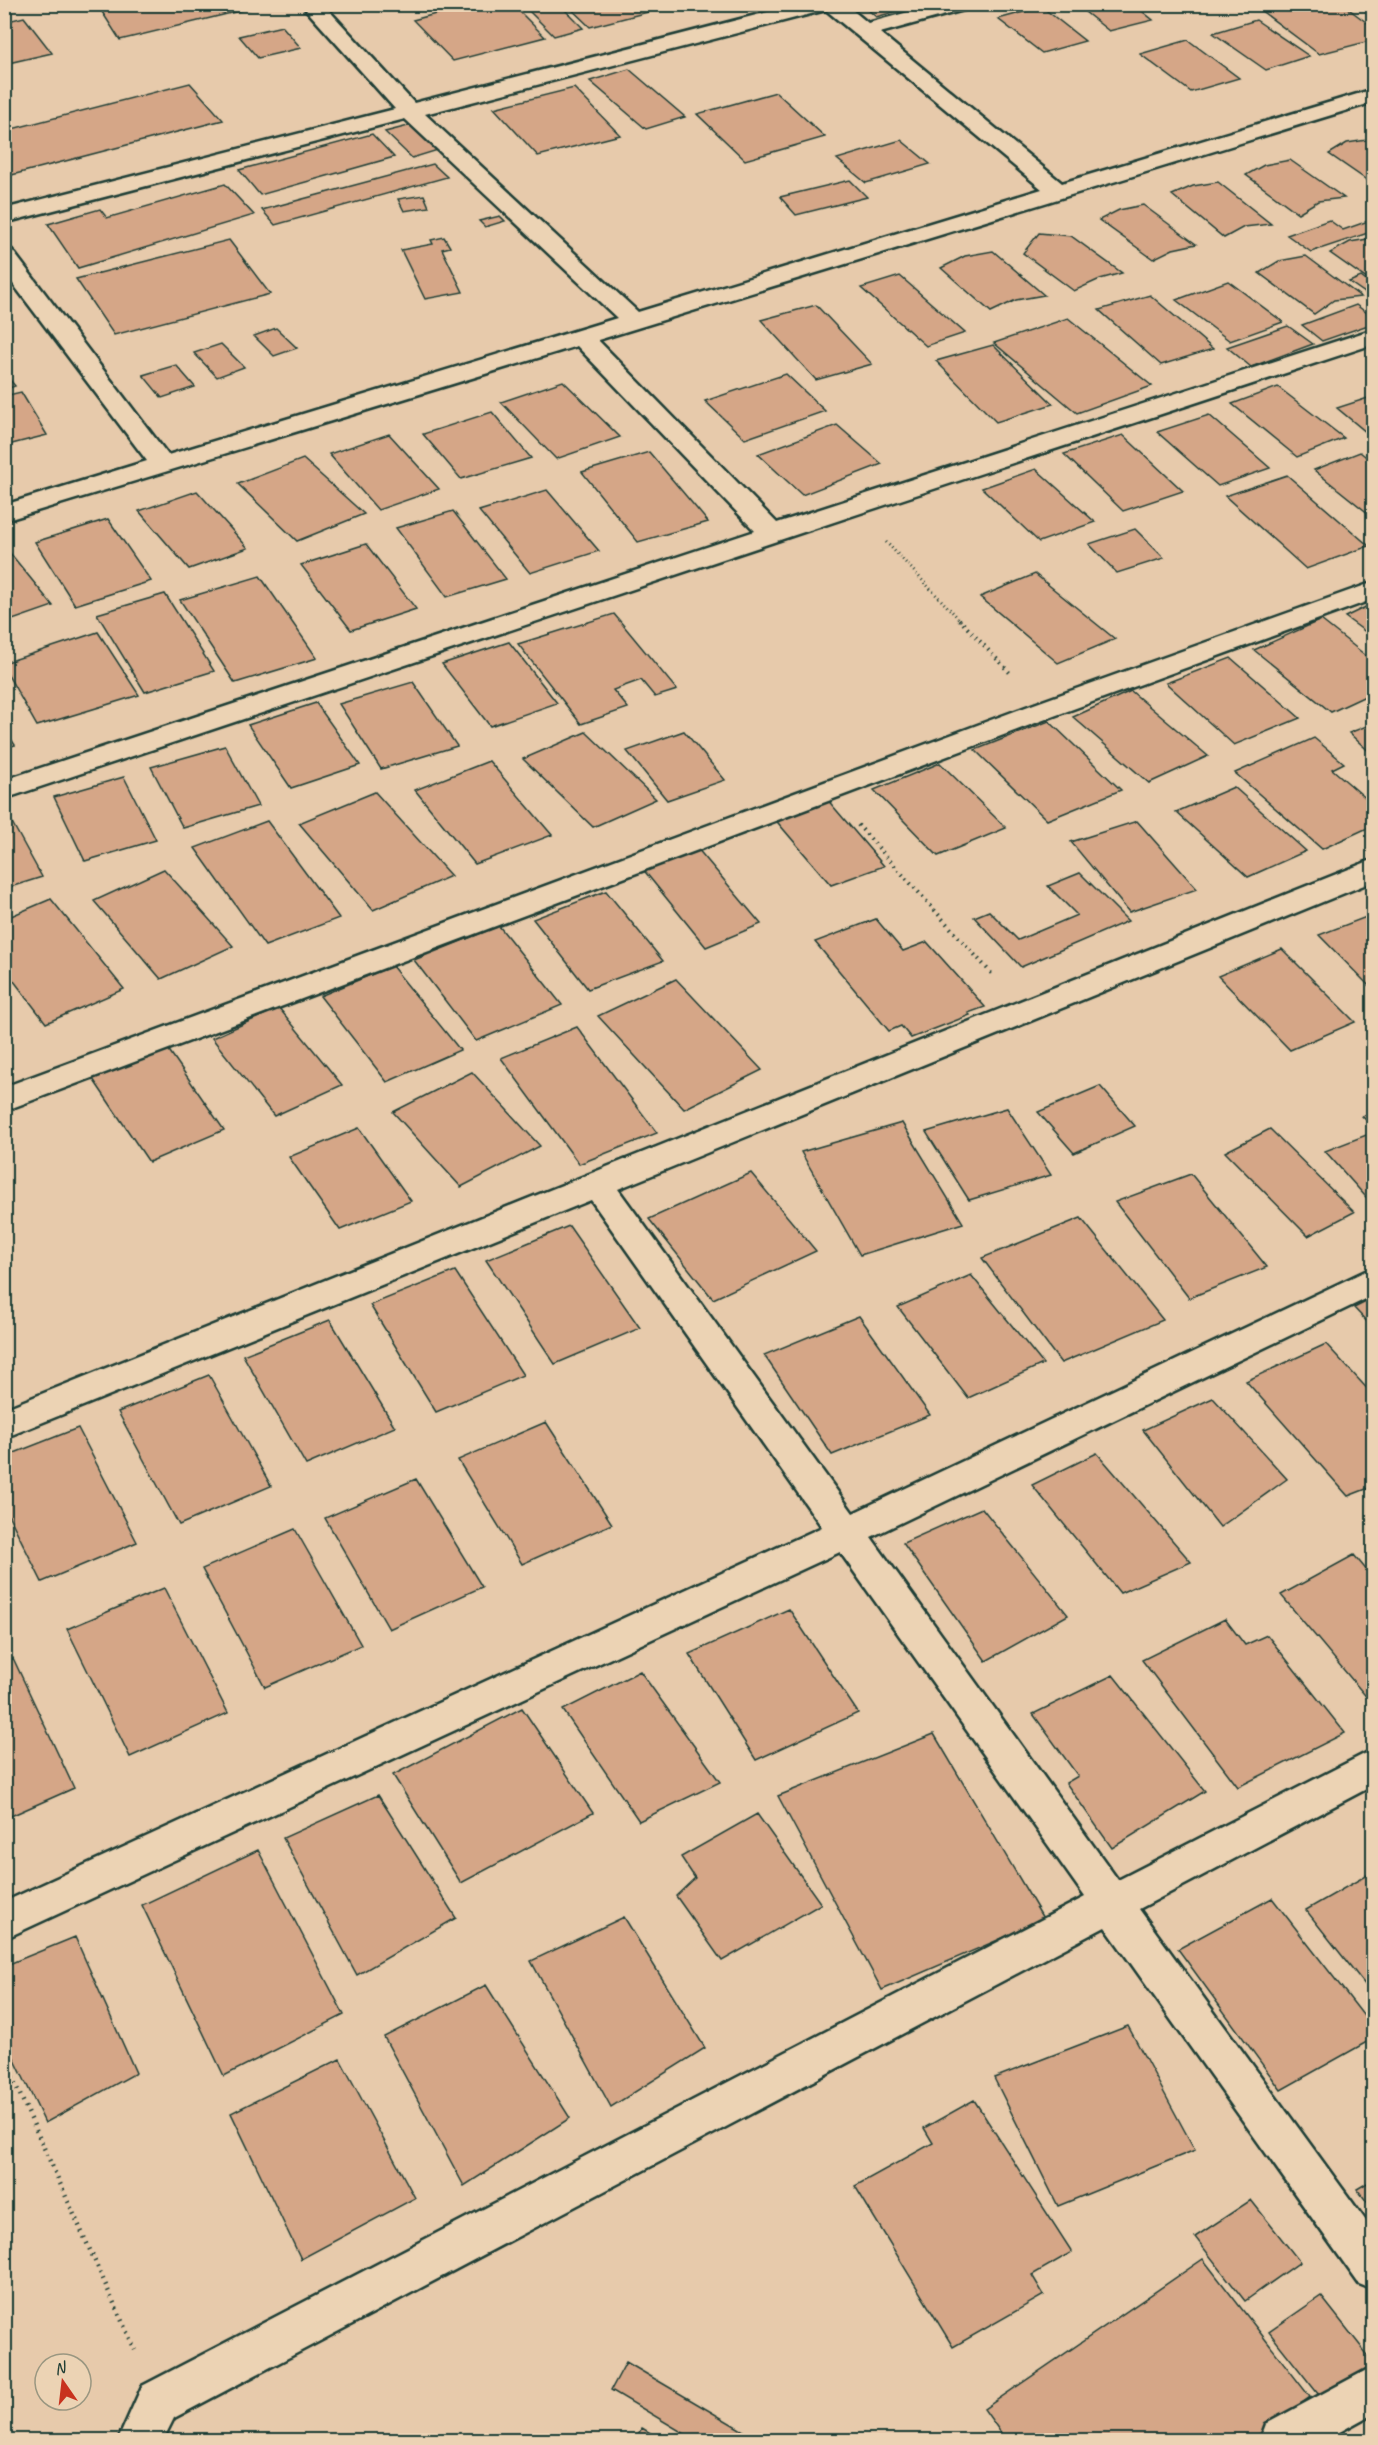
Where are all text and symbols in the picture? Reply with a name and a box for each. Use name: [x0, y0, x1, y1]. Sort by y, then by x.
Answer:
north arrow: [33, 2352, 93, 2412]
text: N: [52, 2357, 70, 2379]

